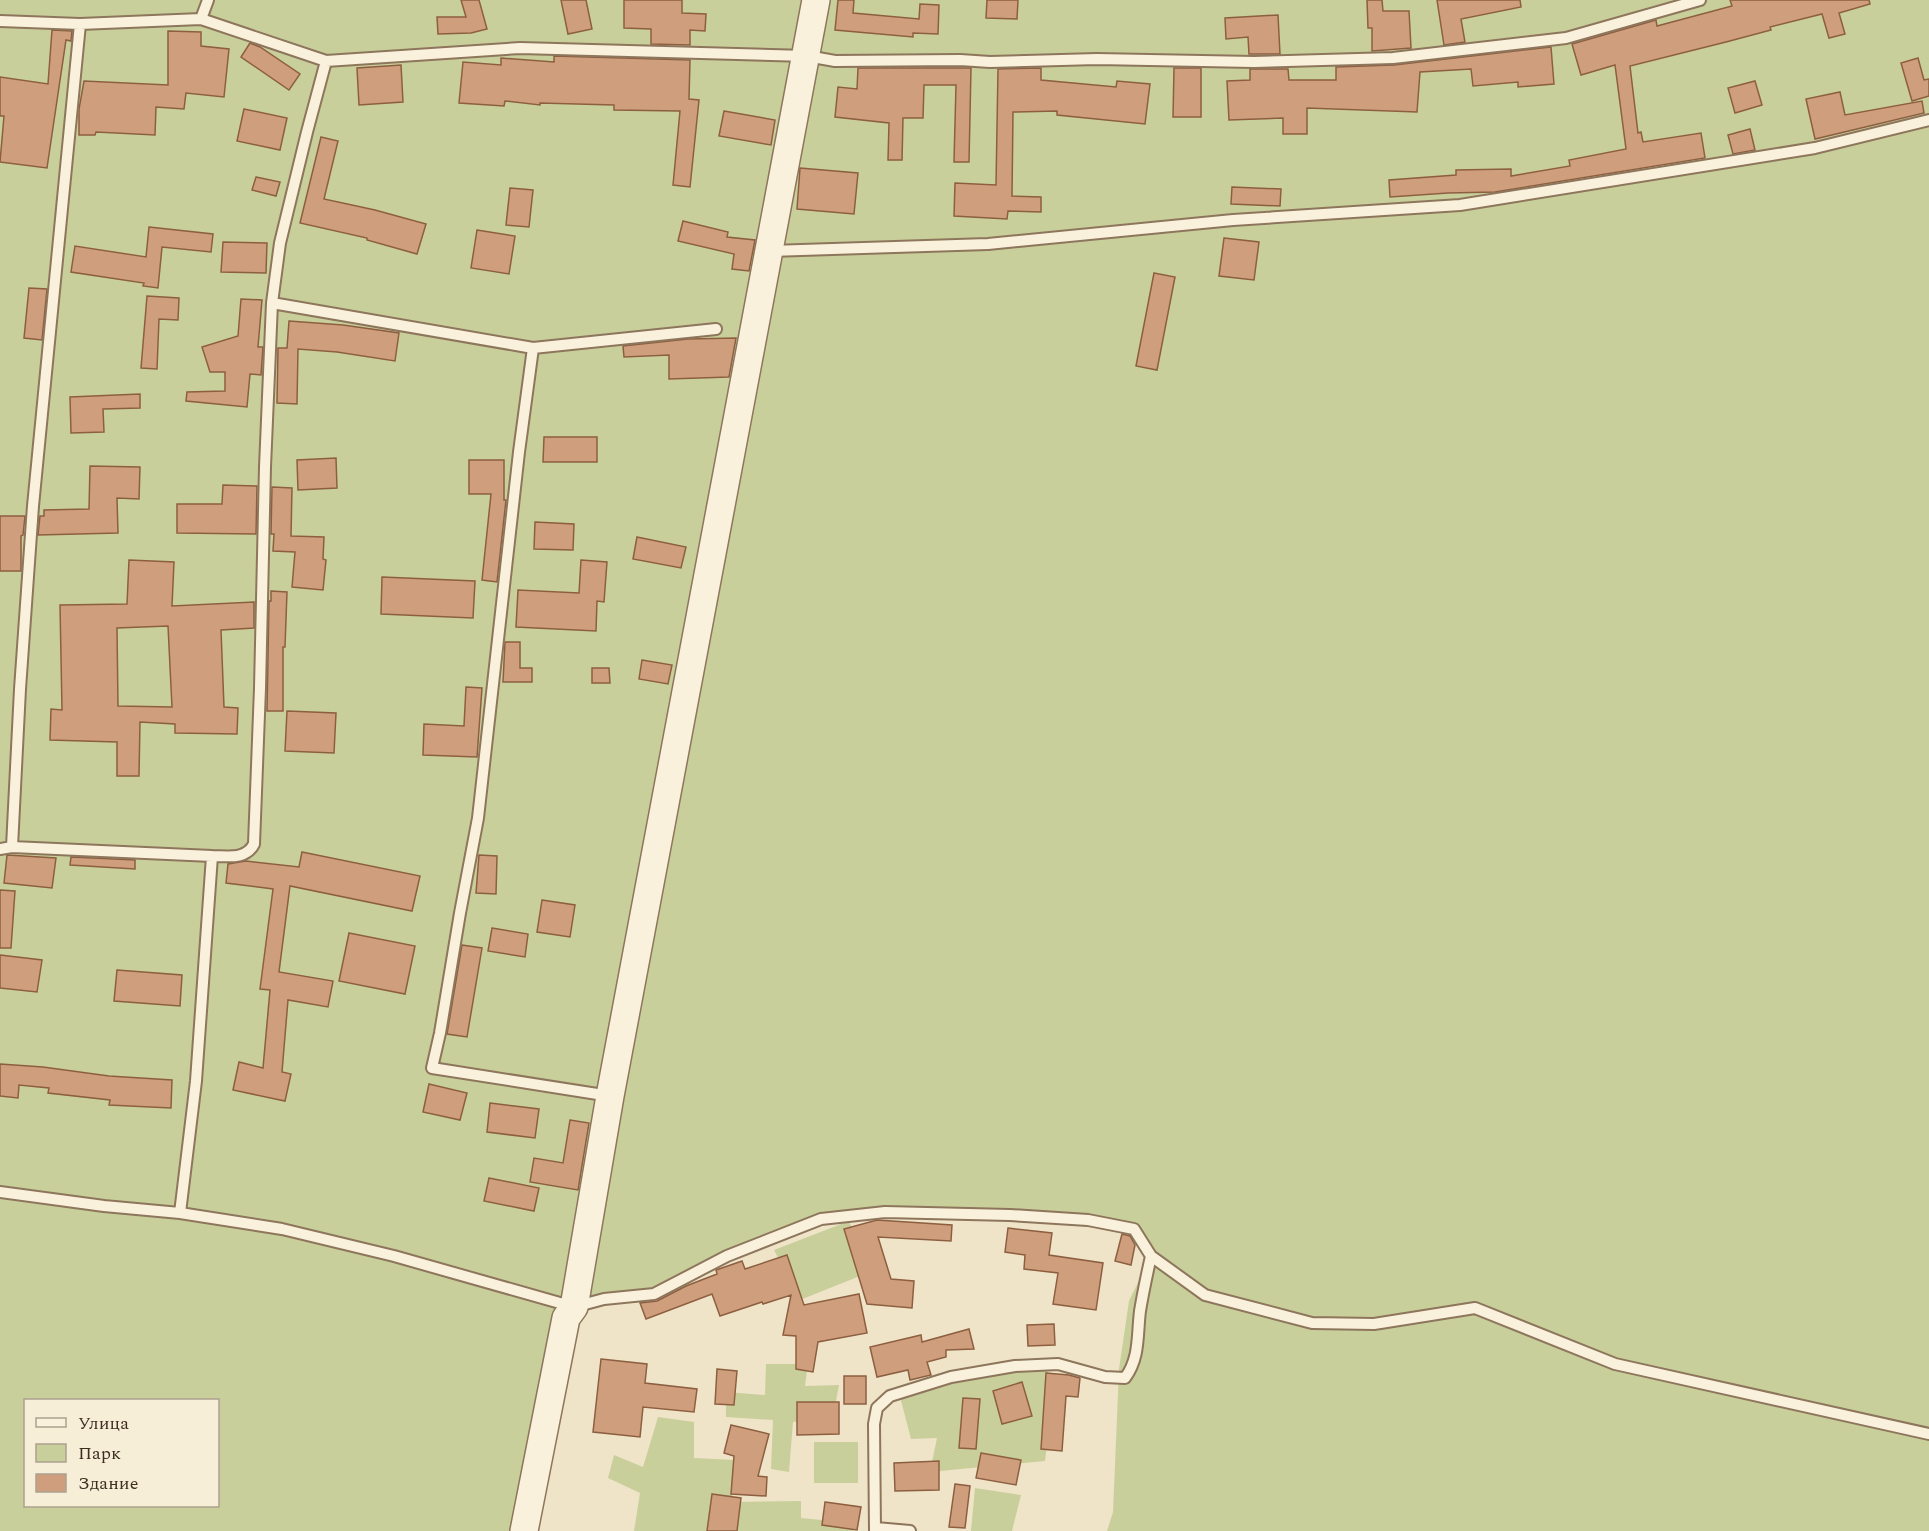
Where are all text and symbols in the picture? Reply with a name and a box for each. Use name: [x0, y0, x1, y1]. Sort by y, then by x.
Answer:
legend: [24, 1399, 219, 1507]
text: Улица: [78, 1410, 129, 1437]
text: Парк: [78, 1440, 121, 1467]
text: Здание: [78, 1470, 138, 1497]

